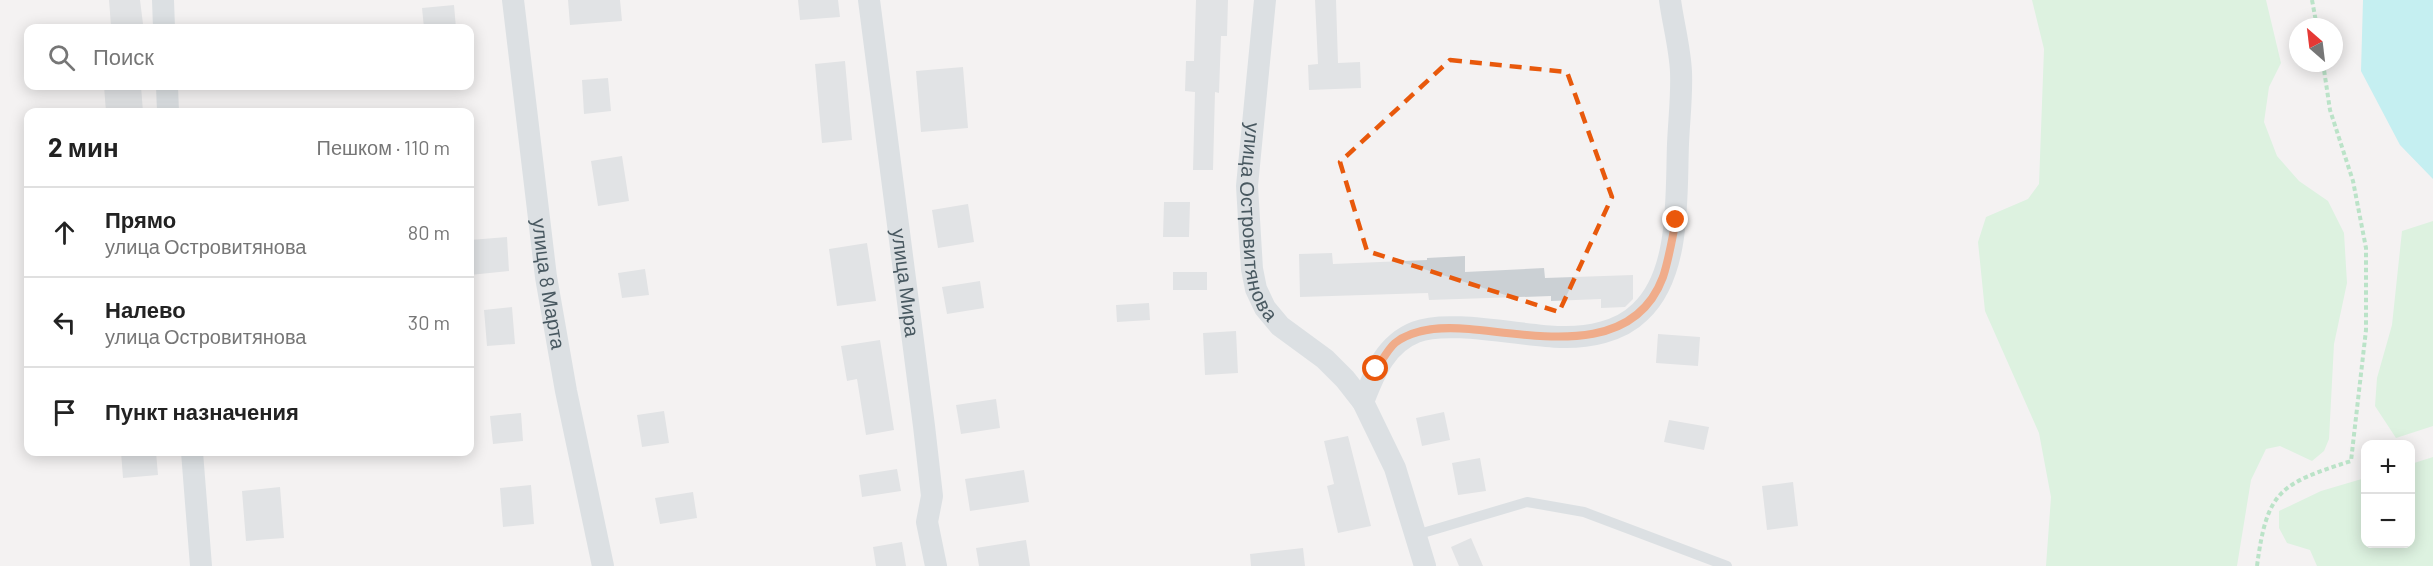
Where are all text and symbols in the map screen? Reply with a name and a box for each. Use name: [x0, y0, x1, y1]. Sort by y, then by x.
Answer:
north arrow: [2289, 18, 2343, 72]
search box: [24, 24, 474, 90]
icon: search: [45, 41, 78, 74]
text: Поиск: [93, 43, 154, 69]
street label: улица Островитянова: [1236, 122, 1284, 326]
text: 2 мин: [48, 131, 119, 162]
text: Пешком · 110 m: [317, 135, 450, 159]
text: Прямо: [105, 206, 176, 232]
route end: [1662, 206, 1688, 232]
icon: ahead: [48, 216, 81, 249]
street label: улица 8 Марта: [528, 217, 572, 352]
text: 80 m: [408, 220, 450, 244]
street label: улица Мира: [888, 227, 925, 339]
text: улица Островитянова: [105, 234, 306, 258]
text: Налево: [105, 296, 186, 322]
icon: left: [48, 306, 81, 339]
text: 30 m: [408, 310, 450, 334]
text: улица Островитянова: [105, 324, 306, 348]
route start: [1362, 355, 1388, 381]
icon: arrive: [48, 396, 81, 429]
text: Пункт назначения: [105, 398, 299, 424]
map controls: [2361, 440, 2415, 548]
button: +: [2361, 440, 2415, 494]
button: −: [2361, 494, 2415, 548]

